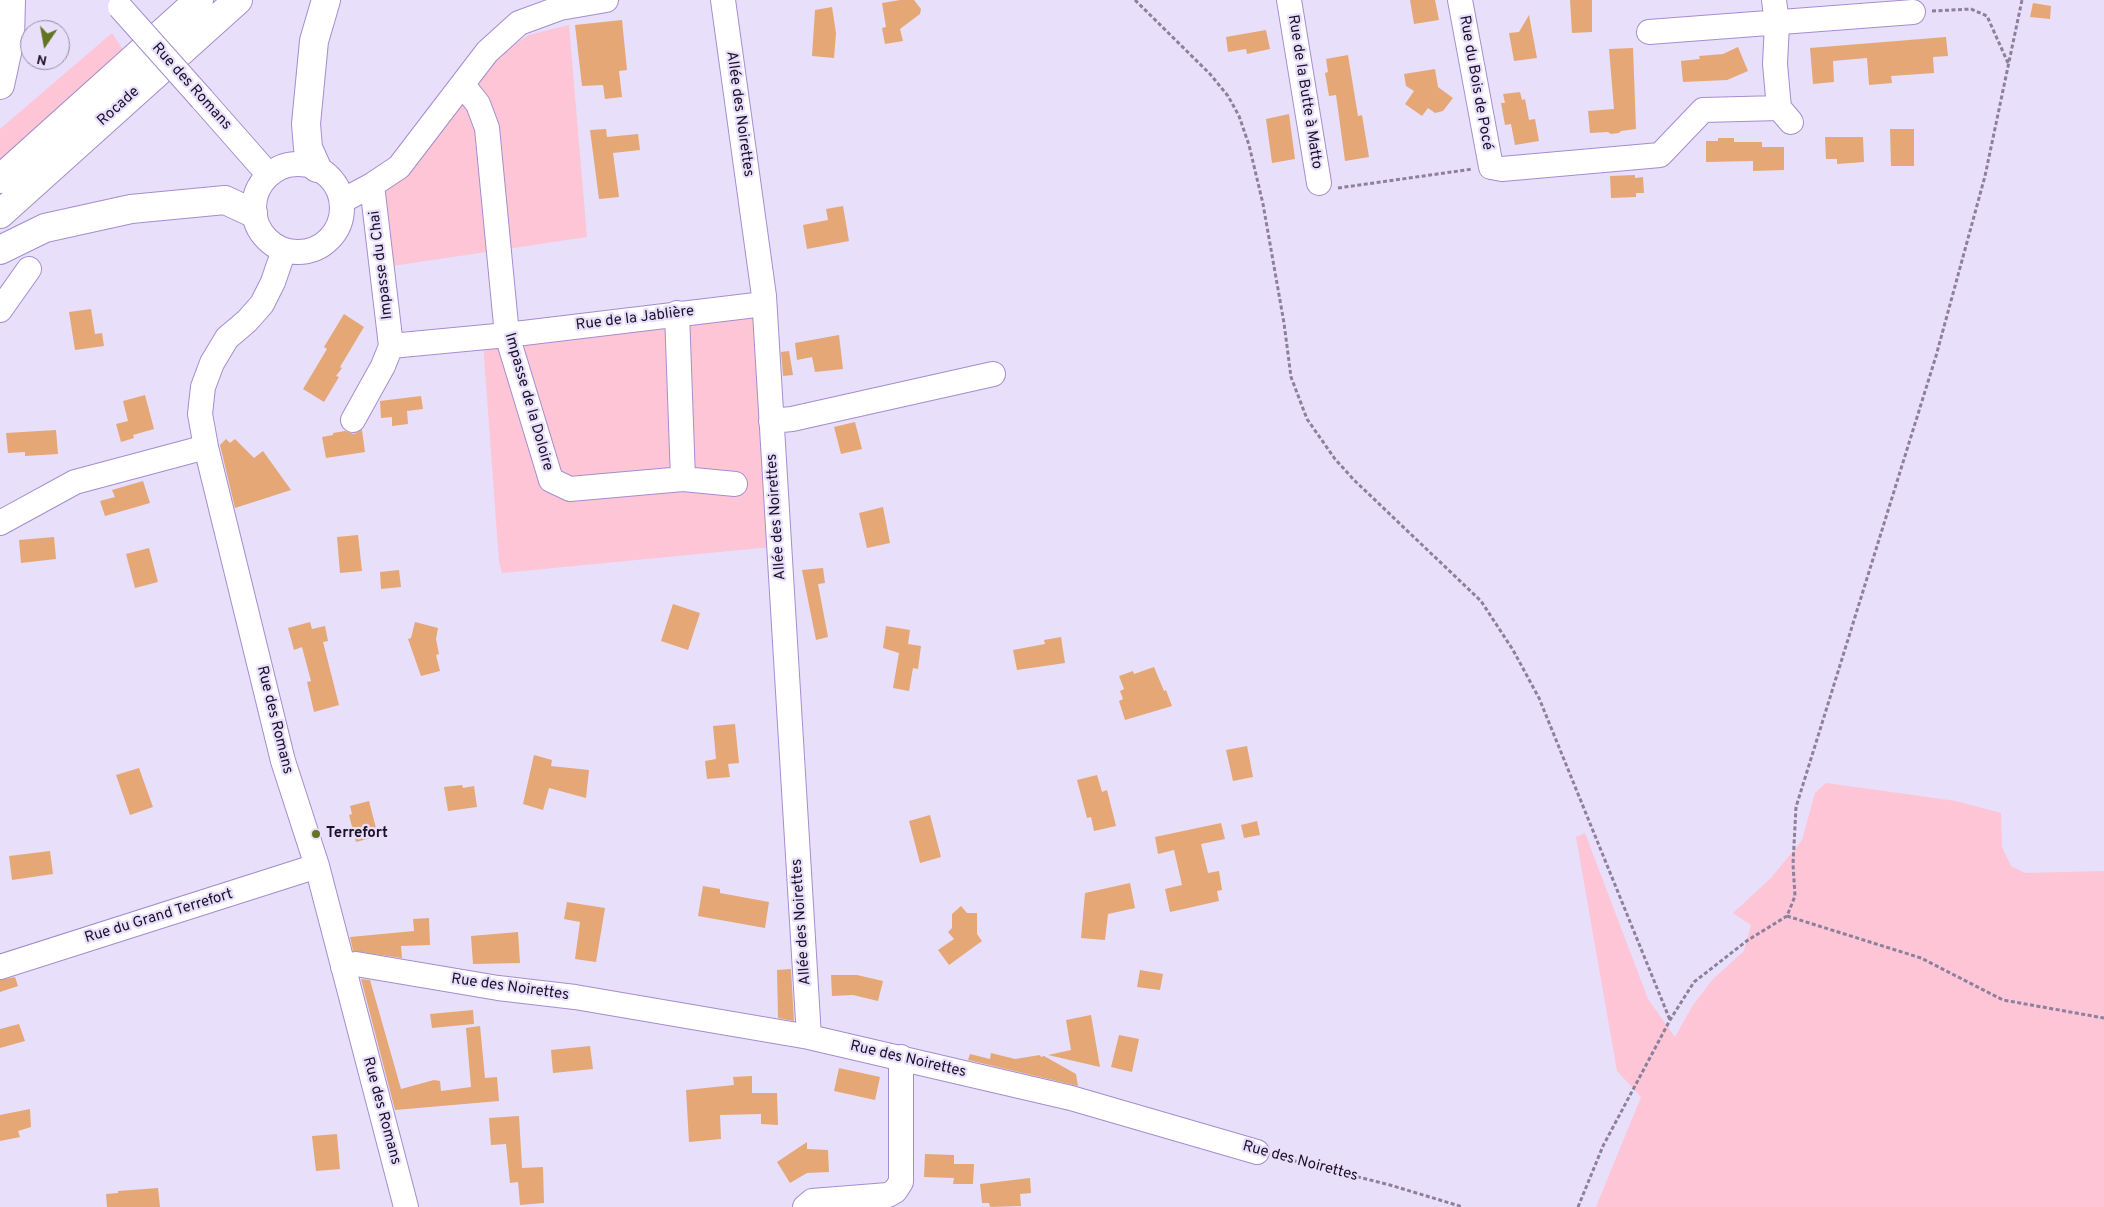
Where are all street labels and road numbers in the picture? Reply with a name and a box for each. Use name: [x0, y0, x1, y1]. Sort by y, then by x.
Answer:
street label: Rue de la Butte à Matto: [1283, 14, 1325, 170]
street label: Rue du Bois de Pocé: [1454, 14, 1496, 152]
street label: Rue des Romans: [147, 40, 235, 134]
street label: Allée des Noirettes: [721, 50, 757, 178]
street label: Rocade: [94, 84, 144, 130]
street label: Impasse du Chai: [366, 210, 398, 320]
street label: Rue de la Jablière: [575, 303, 695, 335]
street label: Impasse de la Doloire: [500, 331, 556, 473]
street label: Allée des Noirettes: [764, 453, 790, 581]
street label: Rue des Romans: [252, 664, 296, 776]
street label: Allée des Noirettes: [789, 858, 815, 986]
street label: Rue du Grand Terrefort: [83, 886, 235, 948]
street label: Rue des Noirettes: [450, 971, 570, 1005]
street label: Rue des Noirettes: [848, 1038, 968, 1082]
street label: Rue des Romans: [358, 1055, 404, 1167]
street label: Rue des Noirettes: [1240, 1138, 1360, 1186]

